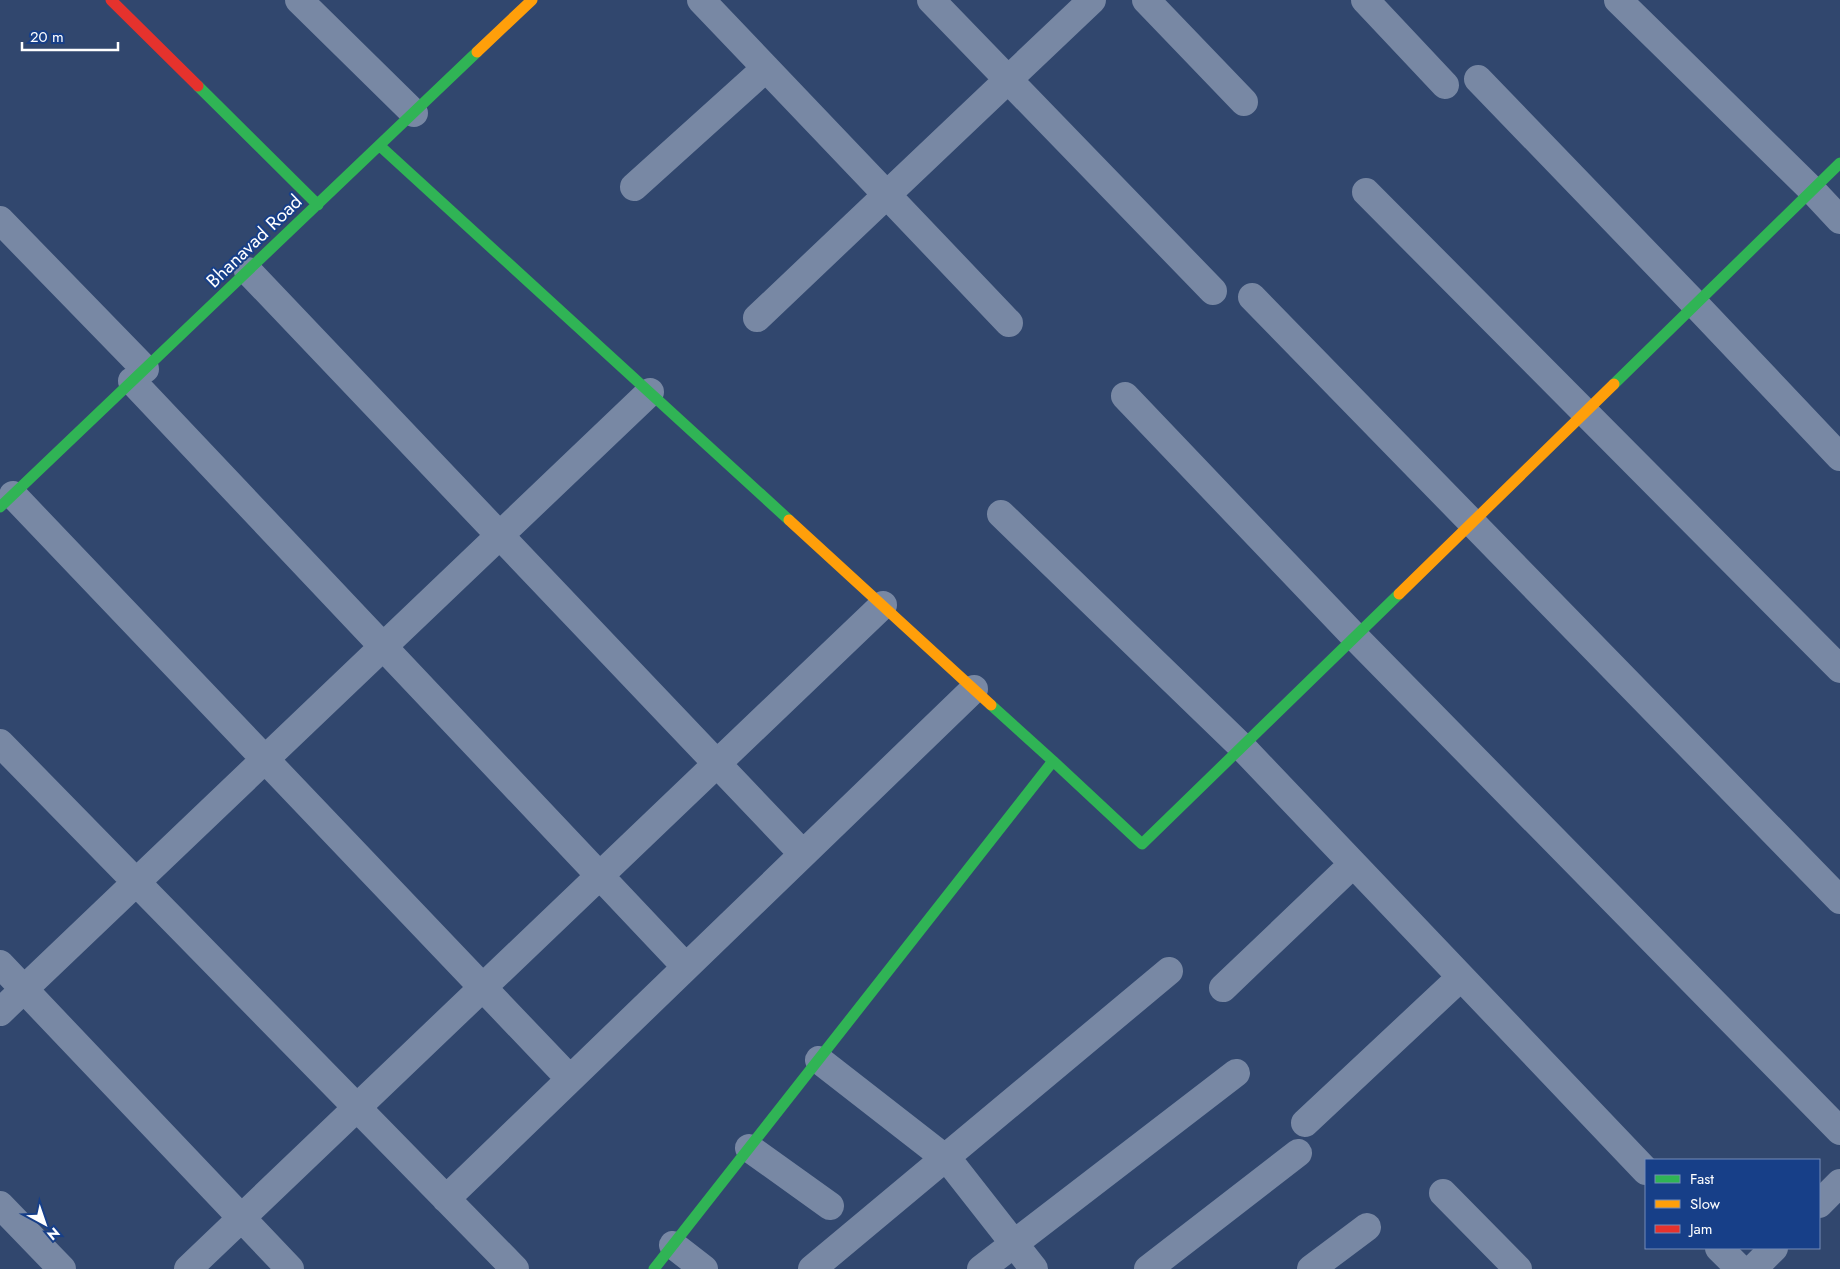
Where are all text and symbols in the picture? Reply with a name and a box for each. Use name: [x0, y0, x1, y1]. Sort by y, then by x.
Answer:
scale bar: [22, 20, 119, 52]
text: 20 m: [30, 26, 64, 48]
street label: Bhanavad Road: [200, 188, 308, 294]
legend: [1645, 1159, 1820, 1249]
text: Fast: [1690, 1168, 1714, 1190]
text: Slow: [1690, 1193, 1721, 1215]
north arrow: [20, 1199, 70, 1249]
text: Jam: [1688, 1218, 1713, 1240]
text: N: [43, 1223, 64, 1245]

